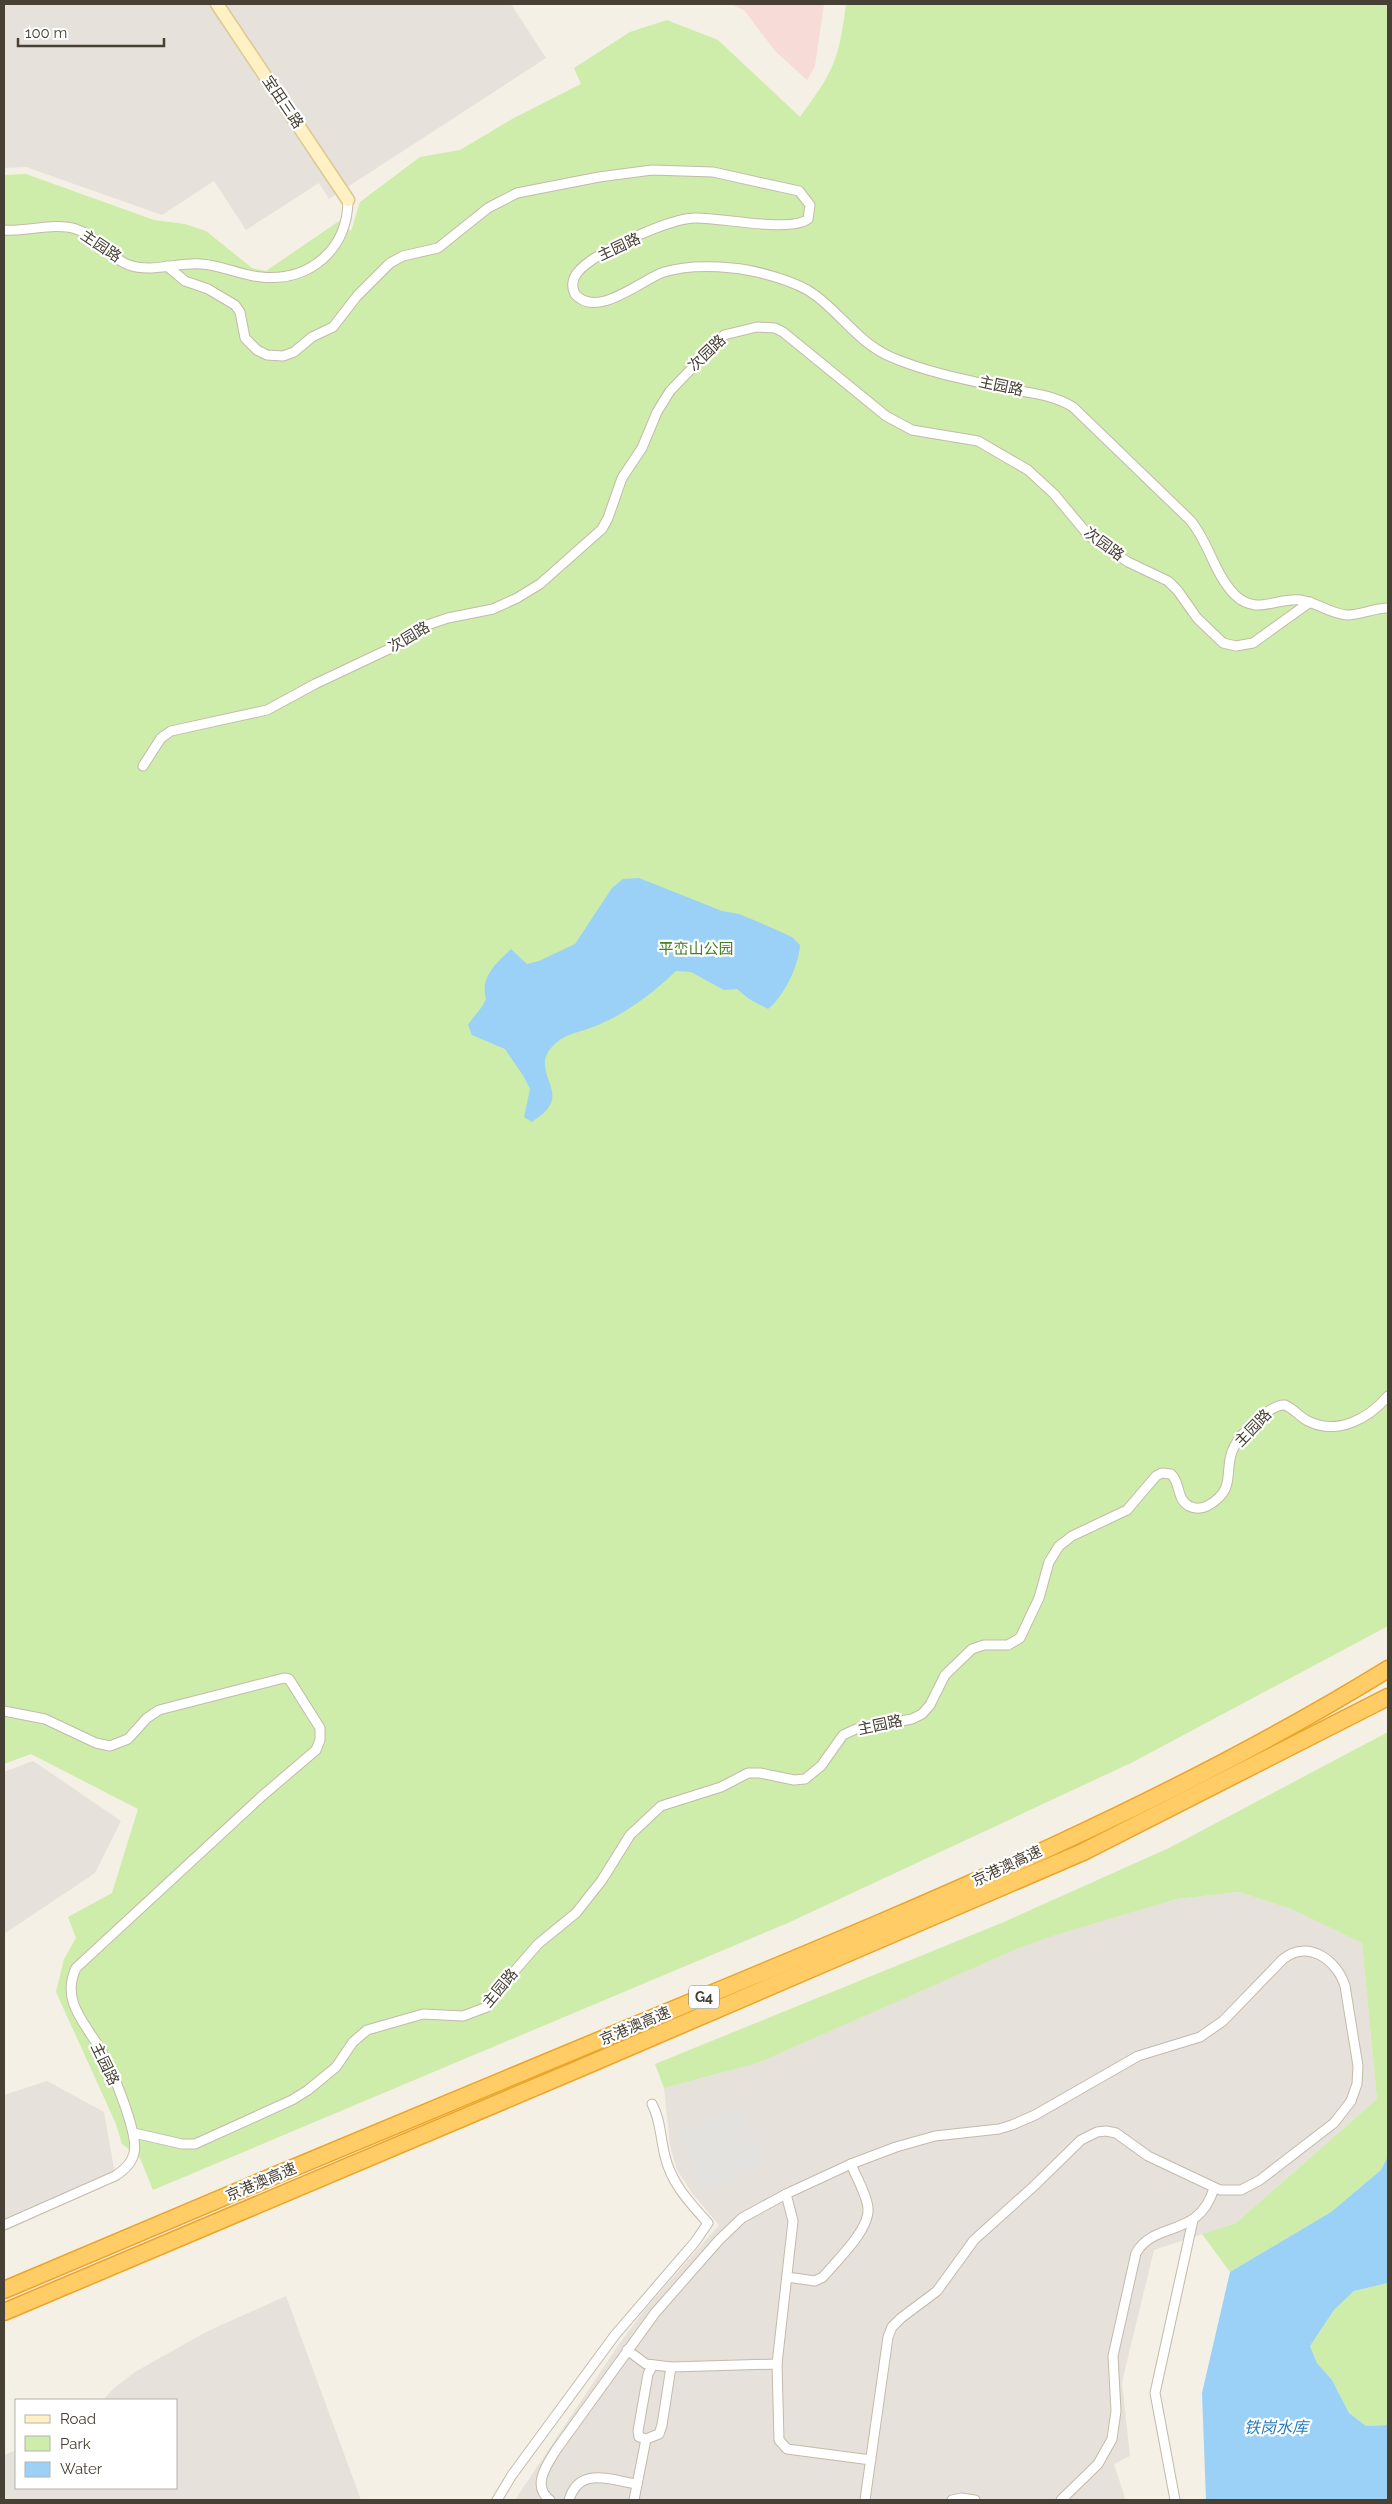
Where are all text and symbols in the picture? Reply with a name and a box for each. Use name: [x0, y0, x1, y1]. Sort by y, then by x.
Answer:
scale bar: [18, 15, 164, 47]
text: 100 m: [25, 24, 67, 42]
street label: 宝田三路: [259, 72, 307, 132]
street label: 主园路: [77, 226, 125, 266]
street label: 主园路: [595, 229, 643, 265]
street label: 次园路: [685, 331, 729, 375]
street label: 主园路: [977, 373, 1025, 399]
street label: 次园路: [1081, 523, 1127, 565]
street label: 次园路: [385, 618, 433, 656]
park label: 平峦山公园: [658, 940, 734, 958]
street label: 主园路: [1231, 1406, 1275, 1450]
street label: 主园路: [856, 1712, 904, 1738]
street label: 京港澳高速: [969, 1842, 1045, 1890]
street label: 主园路: [479, 1965, 521, 2011]
road number: G4: [689, 1985, 719, 2008]
street label: 京港澳高速: [597, 2003, 673, 2049]
street label: 主园路: [87, 2040, 123, 2088]
street label: 京港澳高速: [223, 2159, 299, 2205]
legend: [15, 2399, 178, 2489]
text: Road: [60, 2410, 96, 2428]
water label: 铁岗水库: [1244, 2418, 1311, 2437]
text: Park: [60, 2435, 91, 2453]
text: Water: [60, 2460, 103, 2478]

